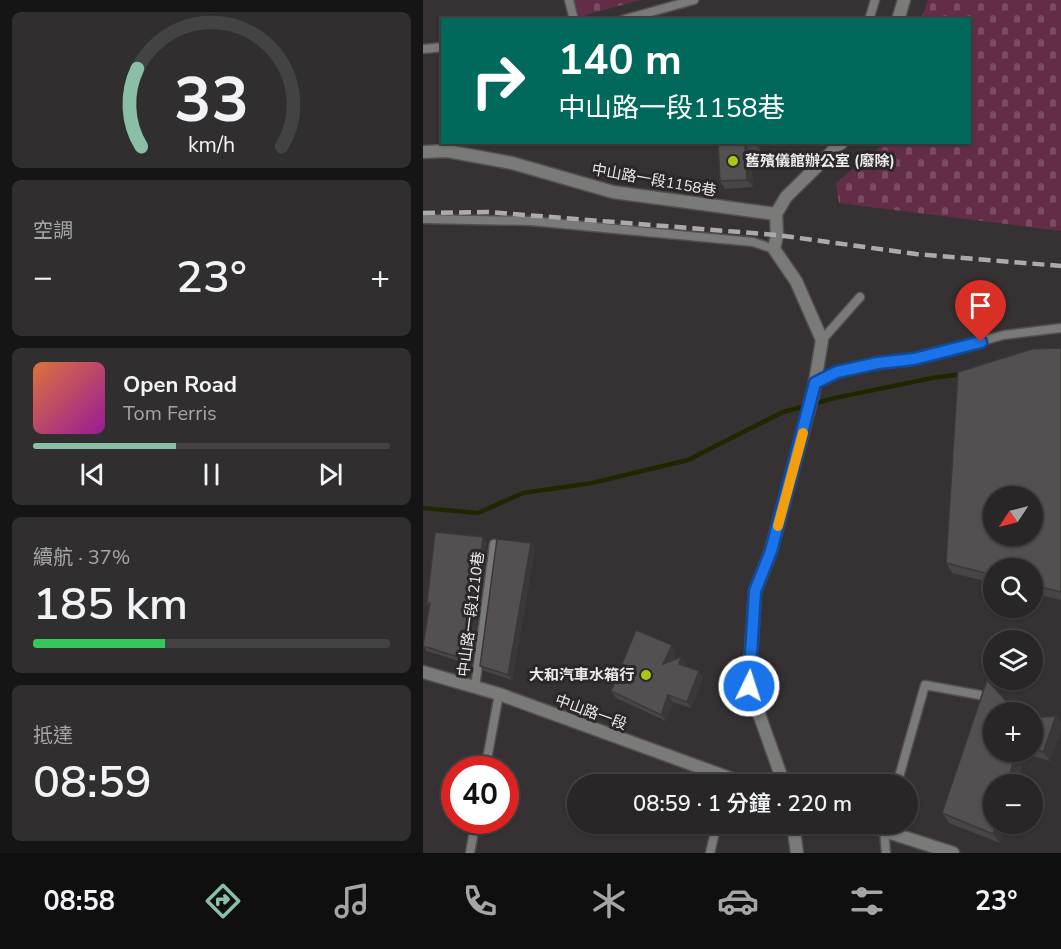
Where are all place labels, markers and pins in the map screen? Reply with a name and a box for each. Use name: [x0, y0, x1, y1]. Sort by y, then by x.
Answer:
place label: 舊殯儀館辦公室 (廢除): [745, 151, 895, 171]
marker: 舊殯儀館辦公室 (廢除): [726, 154, 740, 168]
pin: [955, 280, 1006, 342]
place label: 大和汽車水箱行: [529, 665, 634, 685]
marker: 大和汽車水箱行: [639, 668, 653, 682]

